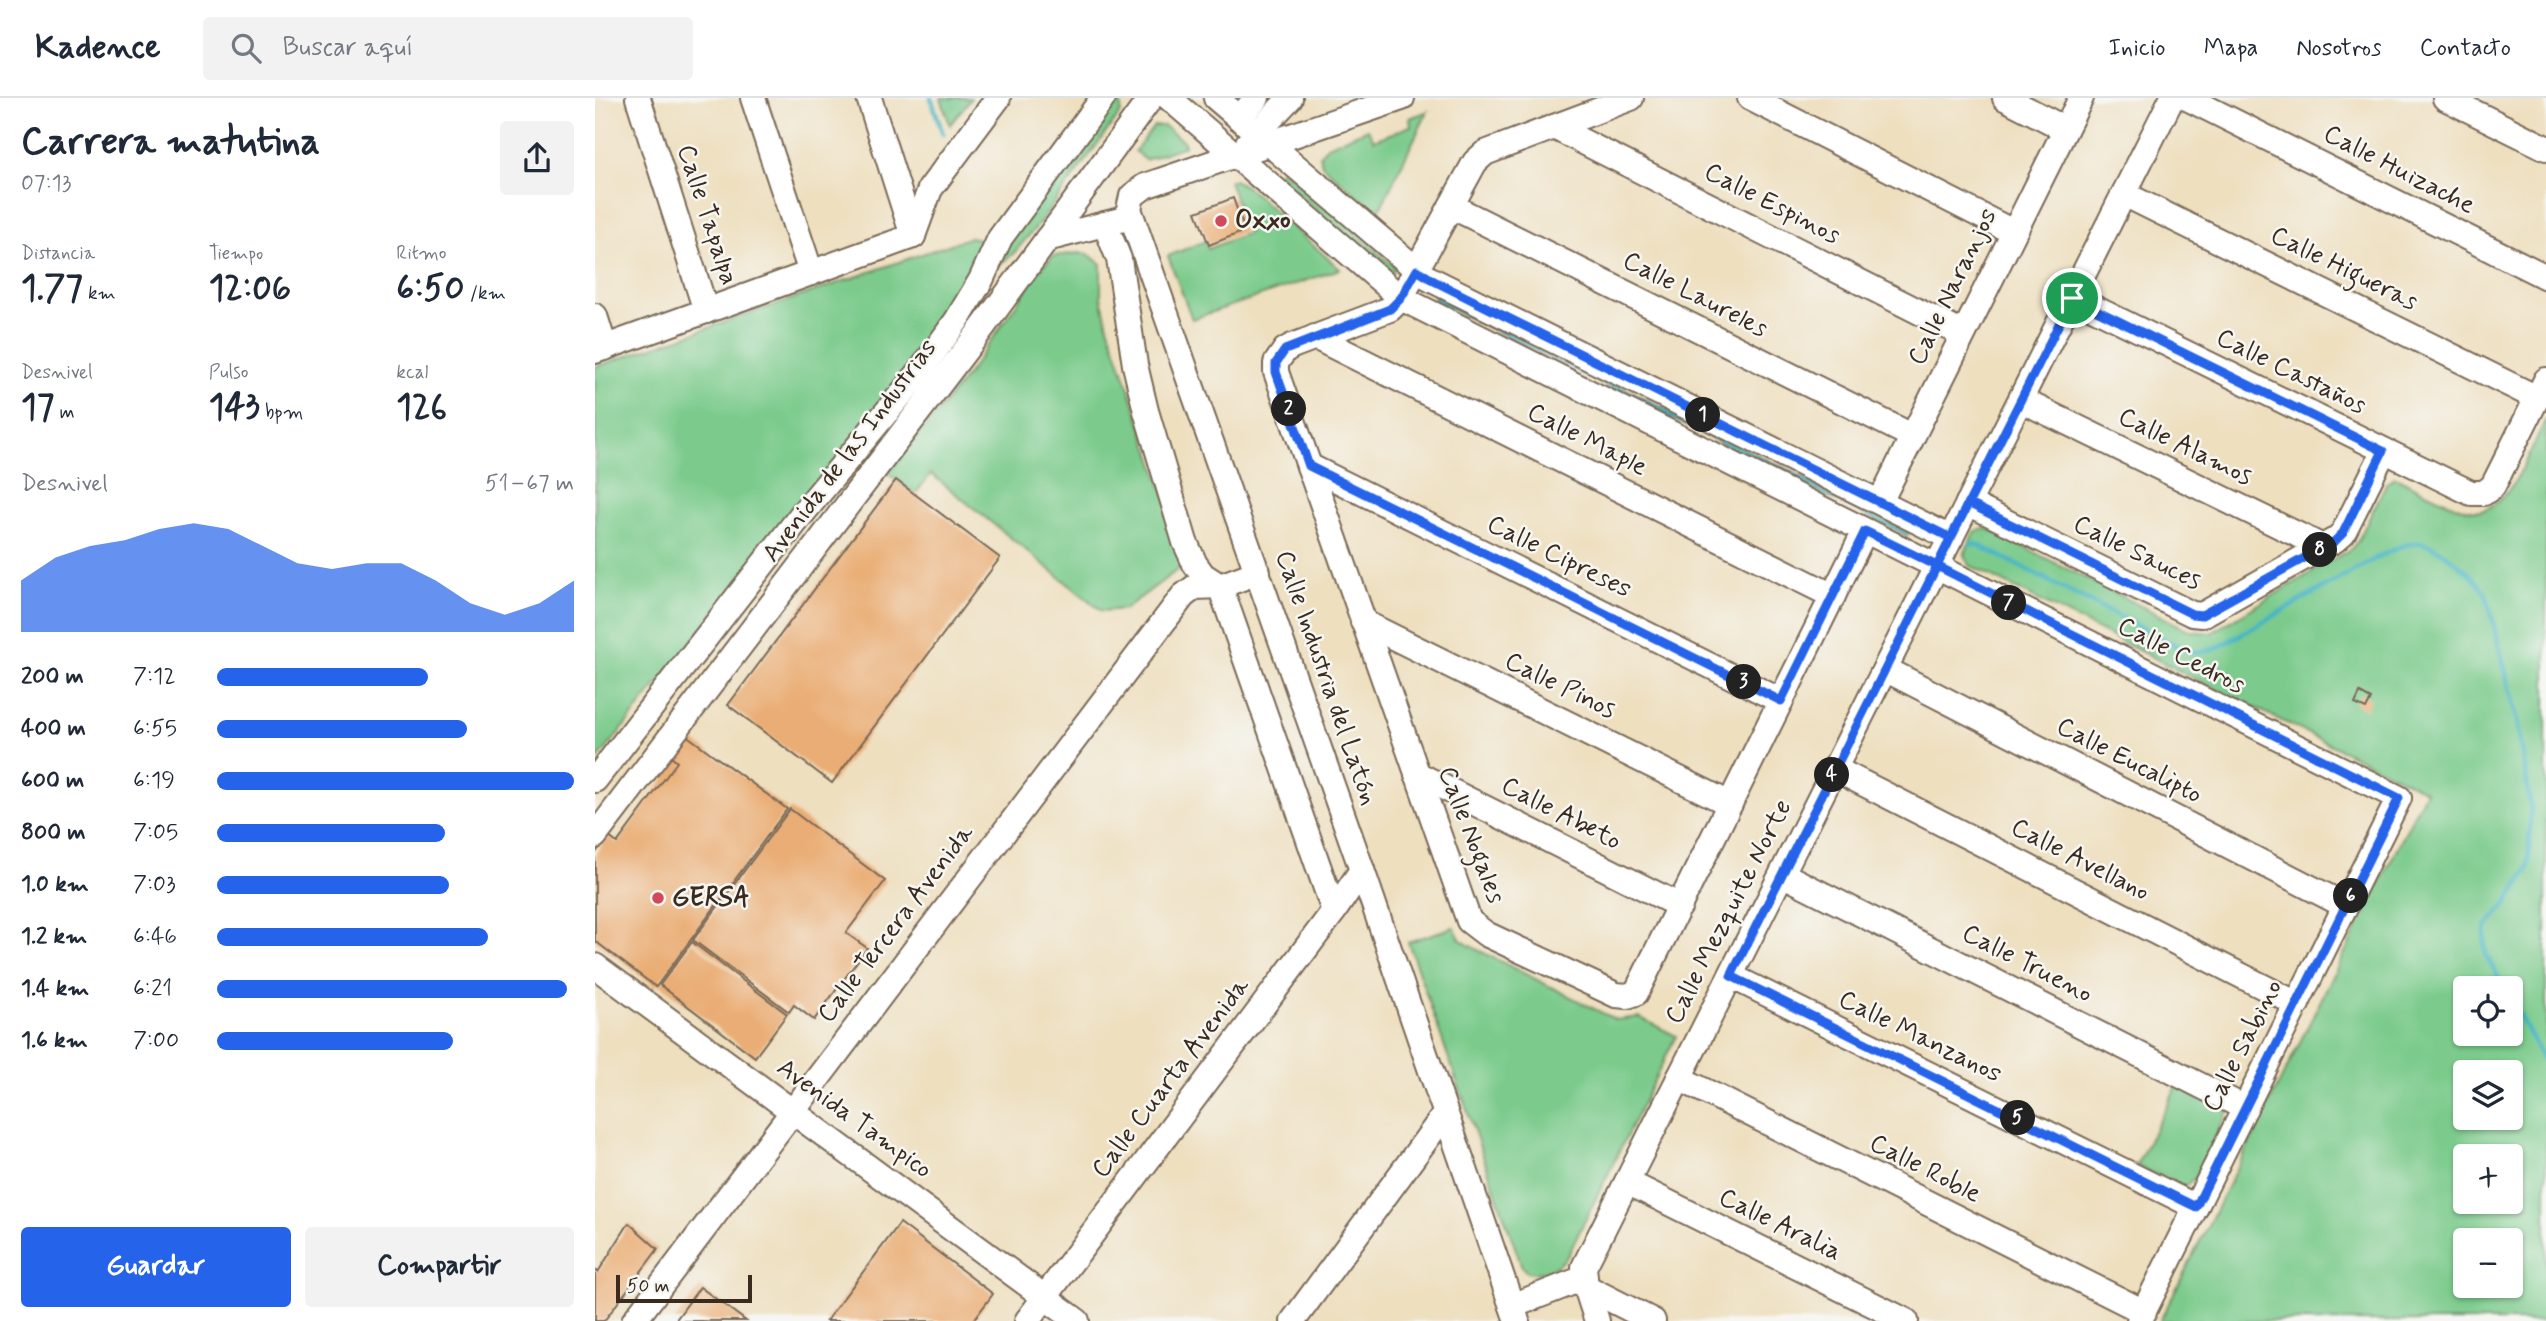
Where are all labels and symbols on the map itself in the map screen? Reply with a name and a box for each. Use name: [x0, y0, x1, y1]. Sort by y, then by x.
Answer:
street label: Calle Huizache: [2317, 117, 2481, 223]
street label: Calle Tapalpa: [668, 140, 746, 290]
street label: Calle Espinos: [1698, 155, 1846, 253]
street label: Calle Naranjos: [1900, 203, 2006, 371]
place label: Oxxo: [1235, 204, 1291, 238]
marker: Oxxo: [1213, 213, 1229, 229]
street label: Calle Higueras: [2263, 219, 2423, 322]
street label: Calle Laureles: [1617, 244, 1773, 346]
pin: [2042, 268, 2102, 328]
street label: Calle Castaños: [2210, 321, 2372, 423]
street label: Avenida de las Industrias: [755, 332, 945, 570]
pin: 2: [1271, 392, 1307, 426]
street label: Calle Maple: [1521, 395, 1653, 485]
pin: 1: [1685, 398, 1721, 432]
street label: Calle Alamos: [2112, 400, 2258, 494]
street label: Calle Cipreses: [1481, 507, 1637, 607]
street label: Calle Sauces: [2067, 507, 2207, 599]
pin: 8: [2303, 532, 2337, 568]
street label: Calle Industria del Latón: [1266, 546, 1386, 810]
pin: 7: [1991, 586, 2027, 620]
street label: Calle Cedros: [2111, 609, 2251, 703]
street label: Calle Pinos: [1499, 644, 1621, 728]
pin: 3: [1727, 664, 1761, 700]
street label: Calle Eucalipto: [2050, 710, 2208, 812]
pin: 4: [1815, 758, 1849, 792]
street label: Calle Nogales: [1426, 762, 1513, 909]
street label: Calle Abeto: [1495, 769, 1627, 859]
street label: Calle Mezquite Norte: [1658, 794, 1800, 1030]
street label: Calle Avellano: [2005, 810, 2155, 910]
street label: Calle Tercera Avenida: [810, 818, 982, 1030]
pin: 6: [2333, 878, 2369, 914]
place label: GERSA: [672, 881, 749, 915]
marker: GERSA: [650, 890, 666, 906]
street label: Calle Trueno: [1956, 917, 2098, 1011]
street label: Calle Cuarta Avenida: [1084, 970, 1258, 1185]
street label: Calle Sabino: [2195, 974, 2291, 1118]
street label: Calle Manzanos: [1833, 983, 2007, 1091]
street label: Avenida Tampico: [770, 1051, 938, 1187]
pin: 5: [2001, 1100, 2035, 1136]
street label: Calle Roble: [1863, 1126, 1987, 1212]
street label: Calle Aralia: [1713, 1181, 1847, 1269]
scale bar: [616, 1272, 753, 1304]

